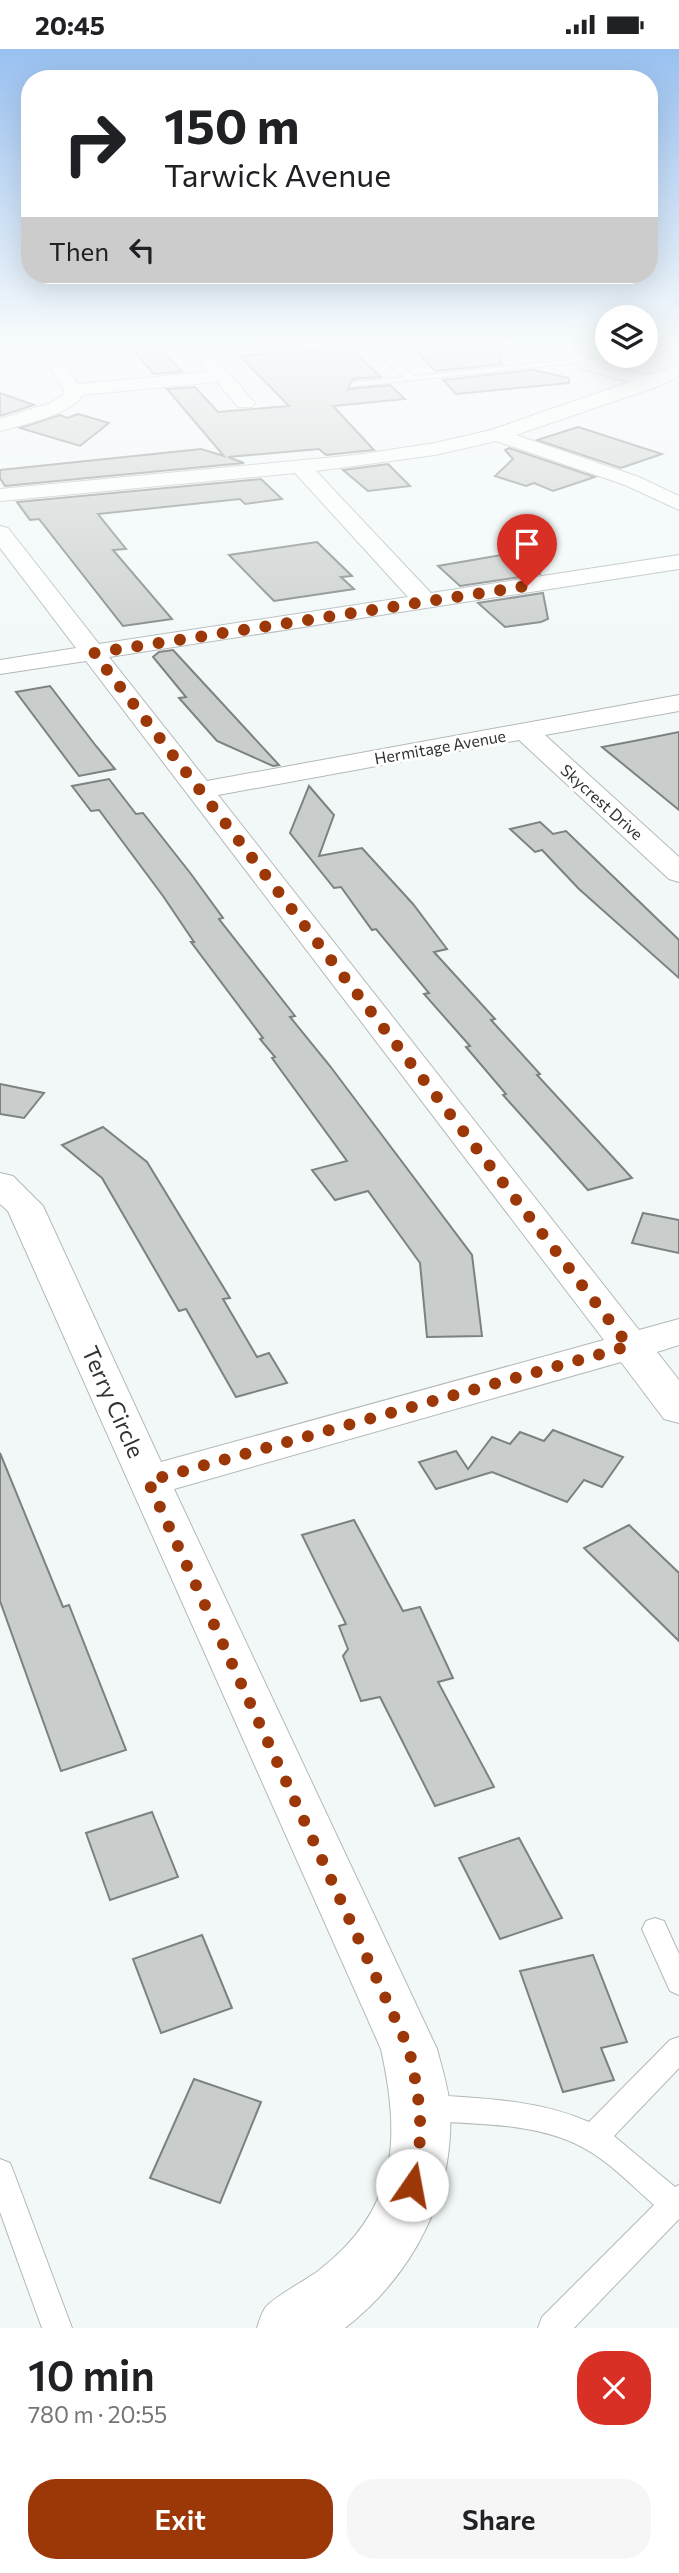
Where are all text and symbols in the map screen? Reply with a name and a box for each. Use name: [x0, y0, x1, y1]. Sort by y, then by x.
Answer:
text: 20:45: [35, 9, 105, 40]
text: 150 m: [164, 94, 299, 154]
icon: right: [49, 98, 140, 189]
text: Tarwick Avenue: [164, 154, 391, 194]
icon: left: [123, 231, 161, 269]
text: Then: [49, 235, 109, 266]
map controls: [595, 305, 658, 368]
button: layers: [595, 305, 658, 368]
pin: [497, 514, 557, 586]
icon: arrive: [508, 525, 546, 563]
street label: Hermitage Avenue: [373, 726, 507, 767]
street label: Skycrest Drive: [557, 760, 647, 843]
street label: Terry Circle: [77, 1341, 151, 1462]
position arrow: [375, 2148, 449, 2222]
text: 10 min: [28, 2348, 155, 2400]
button: close: [577, 2351, 651, 2425]
text: 780 m · 20:55: [28, 2400, 167, 2428]
button: Exit: [28, 2479, 333, 2559]
button: Share: [347, 2479, 651, 2559]

